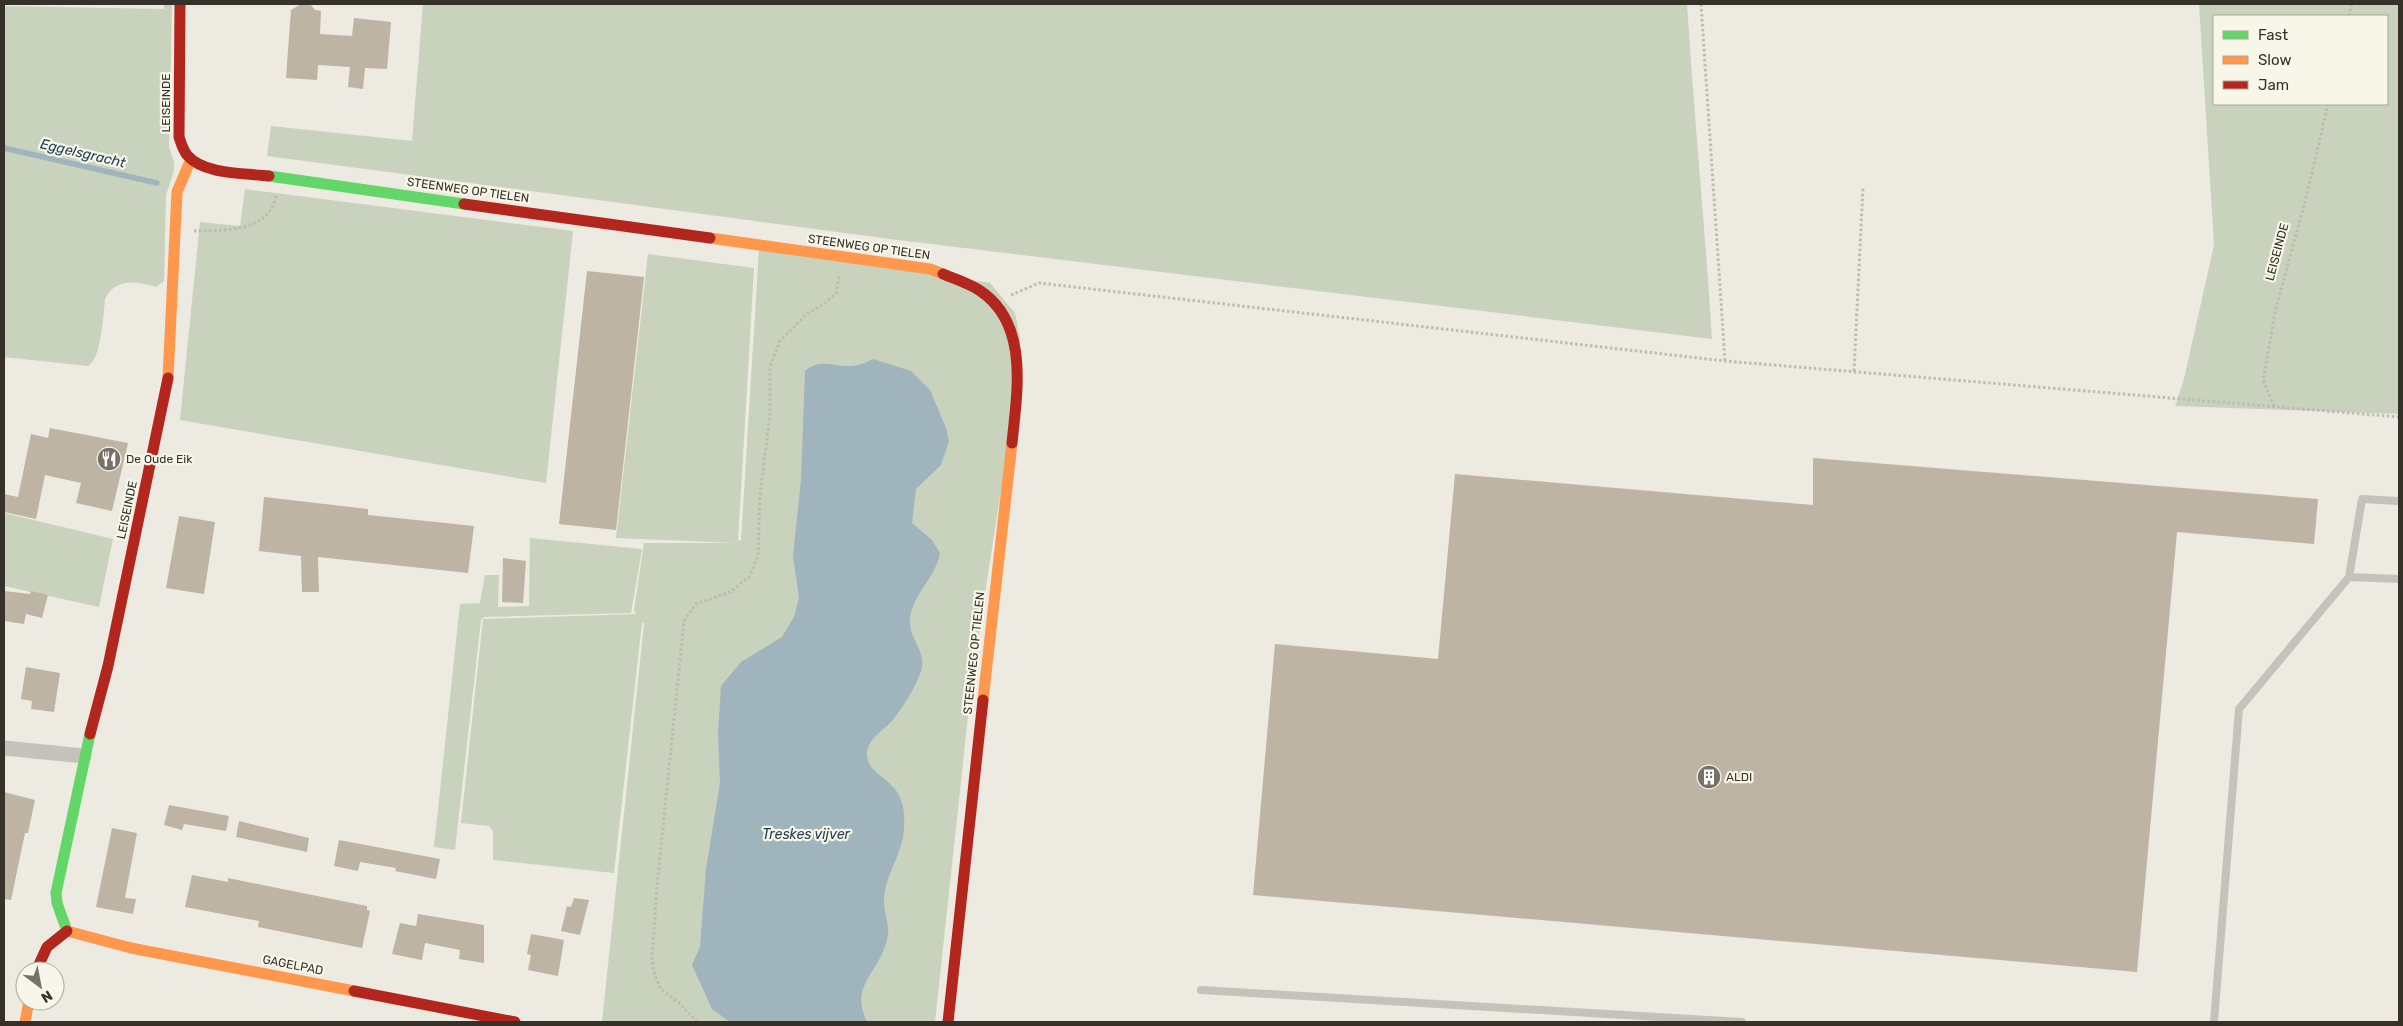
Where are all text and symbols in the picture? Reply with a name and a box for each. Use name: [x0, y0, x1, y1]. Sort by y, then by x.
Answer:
legend: [2213, 15, 2388, 105]
text: Fast: [2258, 26, 2288, 44]
text: Slow: [2258, 51, 2291, 69]
street label: LEISEINDE: [159, 73, 173, 133]
text: Jam: [2258, 76, 2289, 94]
water label: Eggelsgracht: [39, 135, 128, 172]
street label: STEENWEG OP TIELEN: [406, 174, 530, 206]
street label: LEISEINDE: [2263, 222, 2291, 282]
street label: STEENWEG OP TIELEN: [807, 231, 931, 263]
restaurant icon: De Oude Eik: [96, 446, 122, 472]
place label: De Oude Eik: [126, 452, 193, 466]
street label: LEISEINDE: [114, 480, 140, 540]
street label: STEENWEG OP TIELEN: [961, 591, 987, 715]
building icon: ALDI: [1696, 764, 1722, 790]
place label: ALDI: [1726, 770, 1752, 784]
water label: Treskes vijver: [762, 826, 850, 843]
street label: GAGELPAD: [261, 952, 325, 978]
north arrow: [15, 961, 65, 1011]
text: N: [38, 987, 55, 1006]

